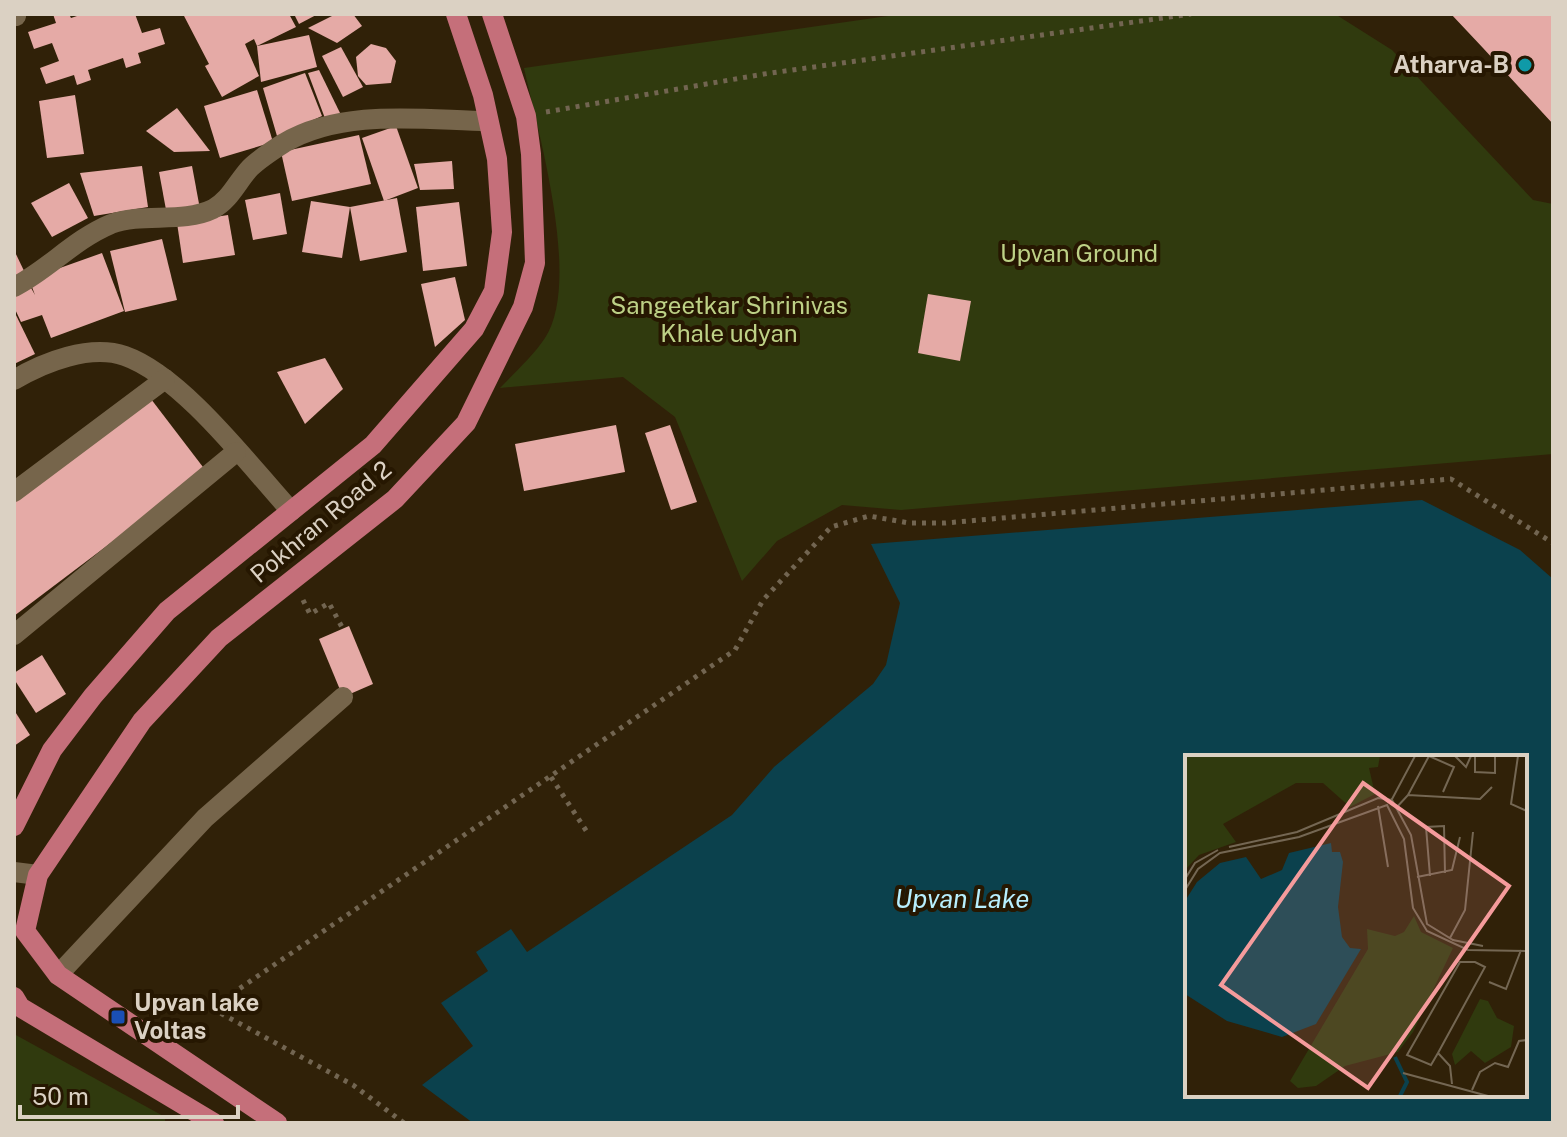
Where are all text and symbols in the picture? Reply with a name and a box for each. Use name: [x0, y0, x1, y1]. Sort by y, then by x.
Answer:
place label: Atharva-B: [1393, 50, 1509, 78]
marker: Atharva-B: [1516, 56, 1534, 74]
park label: Upvan Ground: [1000, 239, 1158, 267]
park label: Sangeetkar Shrinivas Khale udyan: [610, 291, 848, 347]
street label: Pokhran Road 2: [244, 454, 396, 588]
inset map: [1185, 755, 1527, 1097]
water label: Upvan Lake: [895, 883, 1029, 914]
place label: Upvan lake Voltas: [134, 988, 259, 1044]
marker: Upvan lake Voltas: [109, 1008, 127, 1026]
scale bar: [20, 1069, 238, 1119]
text: 50 m: [32, 1082, 89, 1110]

